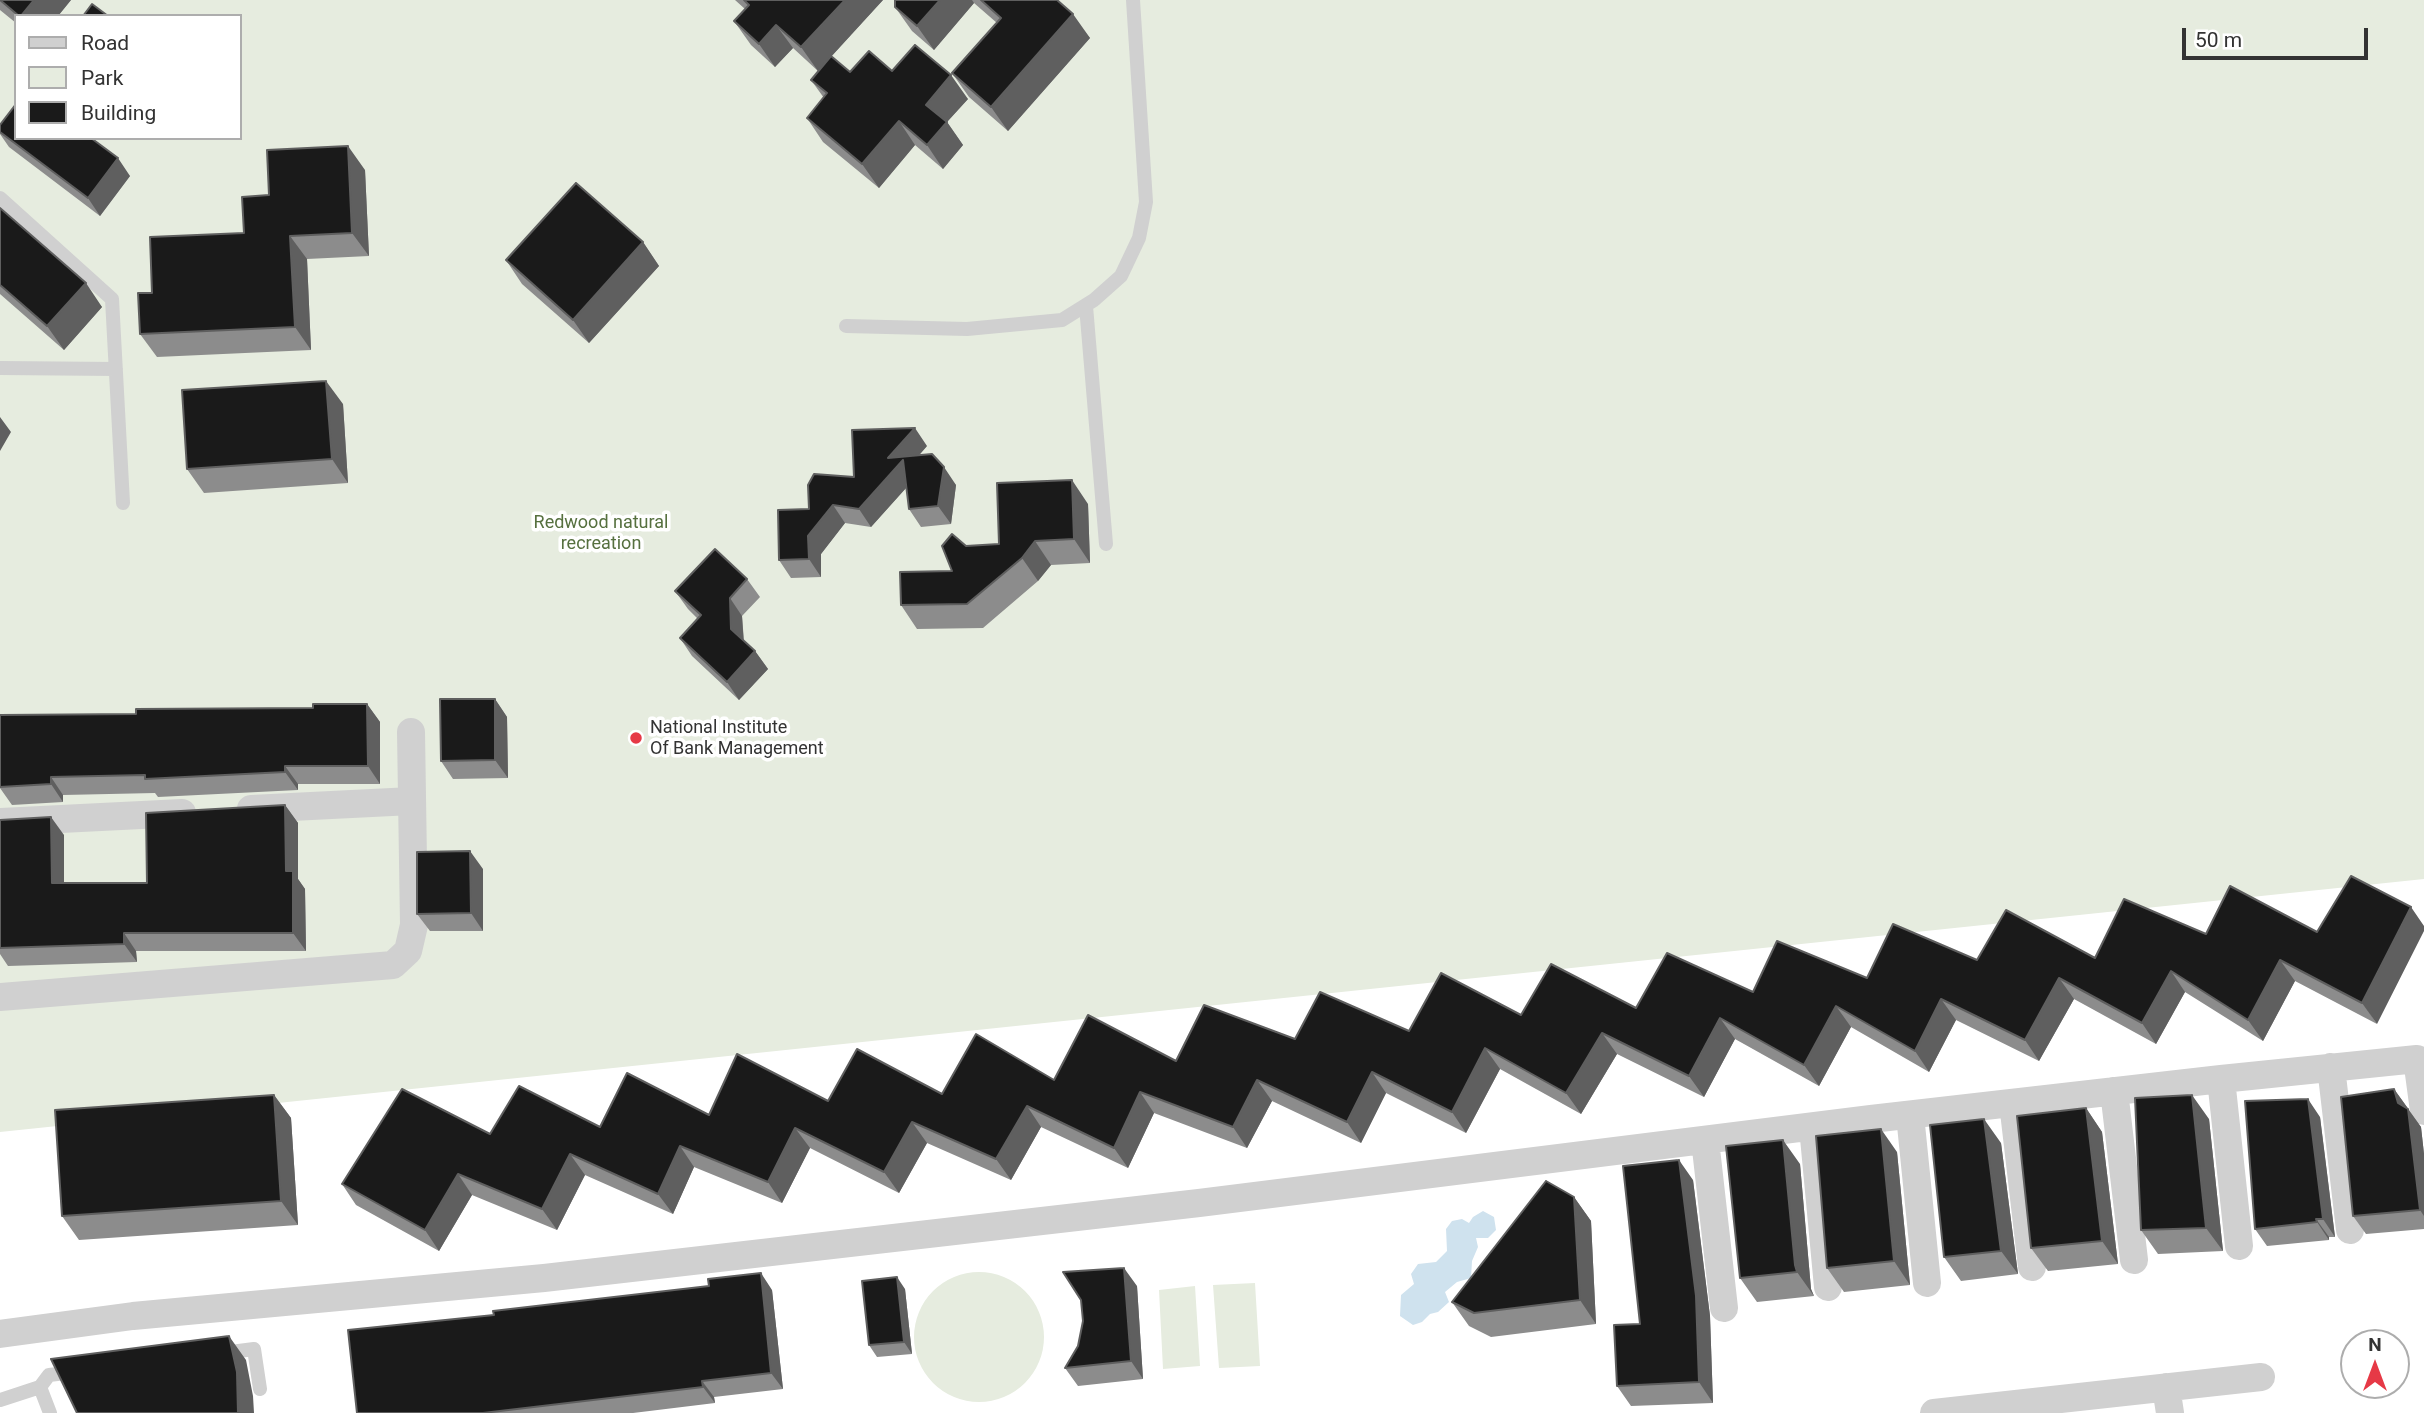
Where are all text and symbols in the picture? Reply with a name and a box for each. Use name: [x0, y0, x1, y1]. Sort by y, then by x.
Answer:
legend: [14, 14, 242, 140]
scale bar: [2186, 14, 2372, 58]
text: 50 m: [2195, 28, 2242, 52]
text: Road: [81, 31, 129, 55]
text: Park: [81, 66, 123, 90]
text: Building: [81, 101, 156, 125]
park label: Redwood natural recreation: [534, 512, 668, 554]
place label: National Institute Of Bank Management: [650, 717, 824, 760]
marker: National Institute Of Bank Management: [628, 730, 644, 746]
north arrow: [2340, 1329, 2410, 1399]
text: N: [2368, 1333, 2382, 1356]

